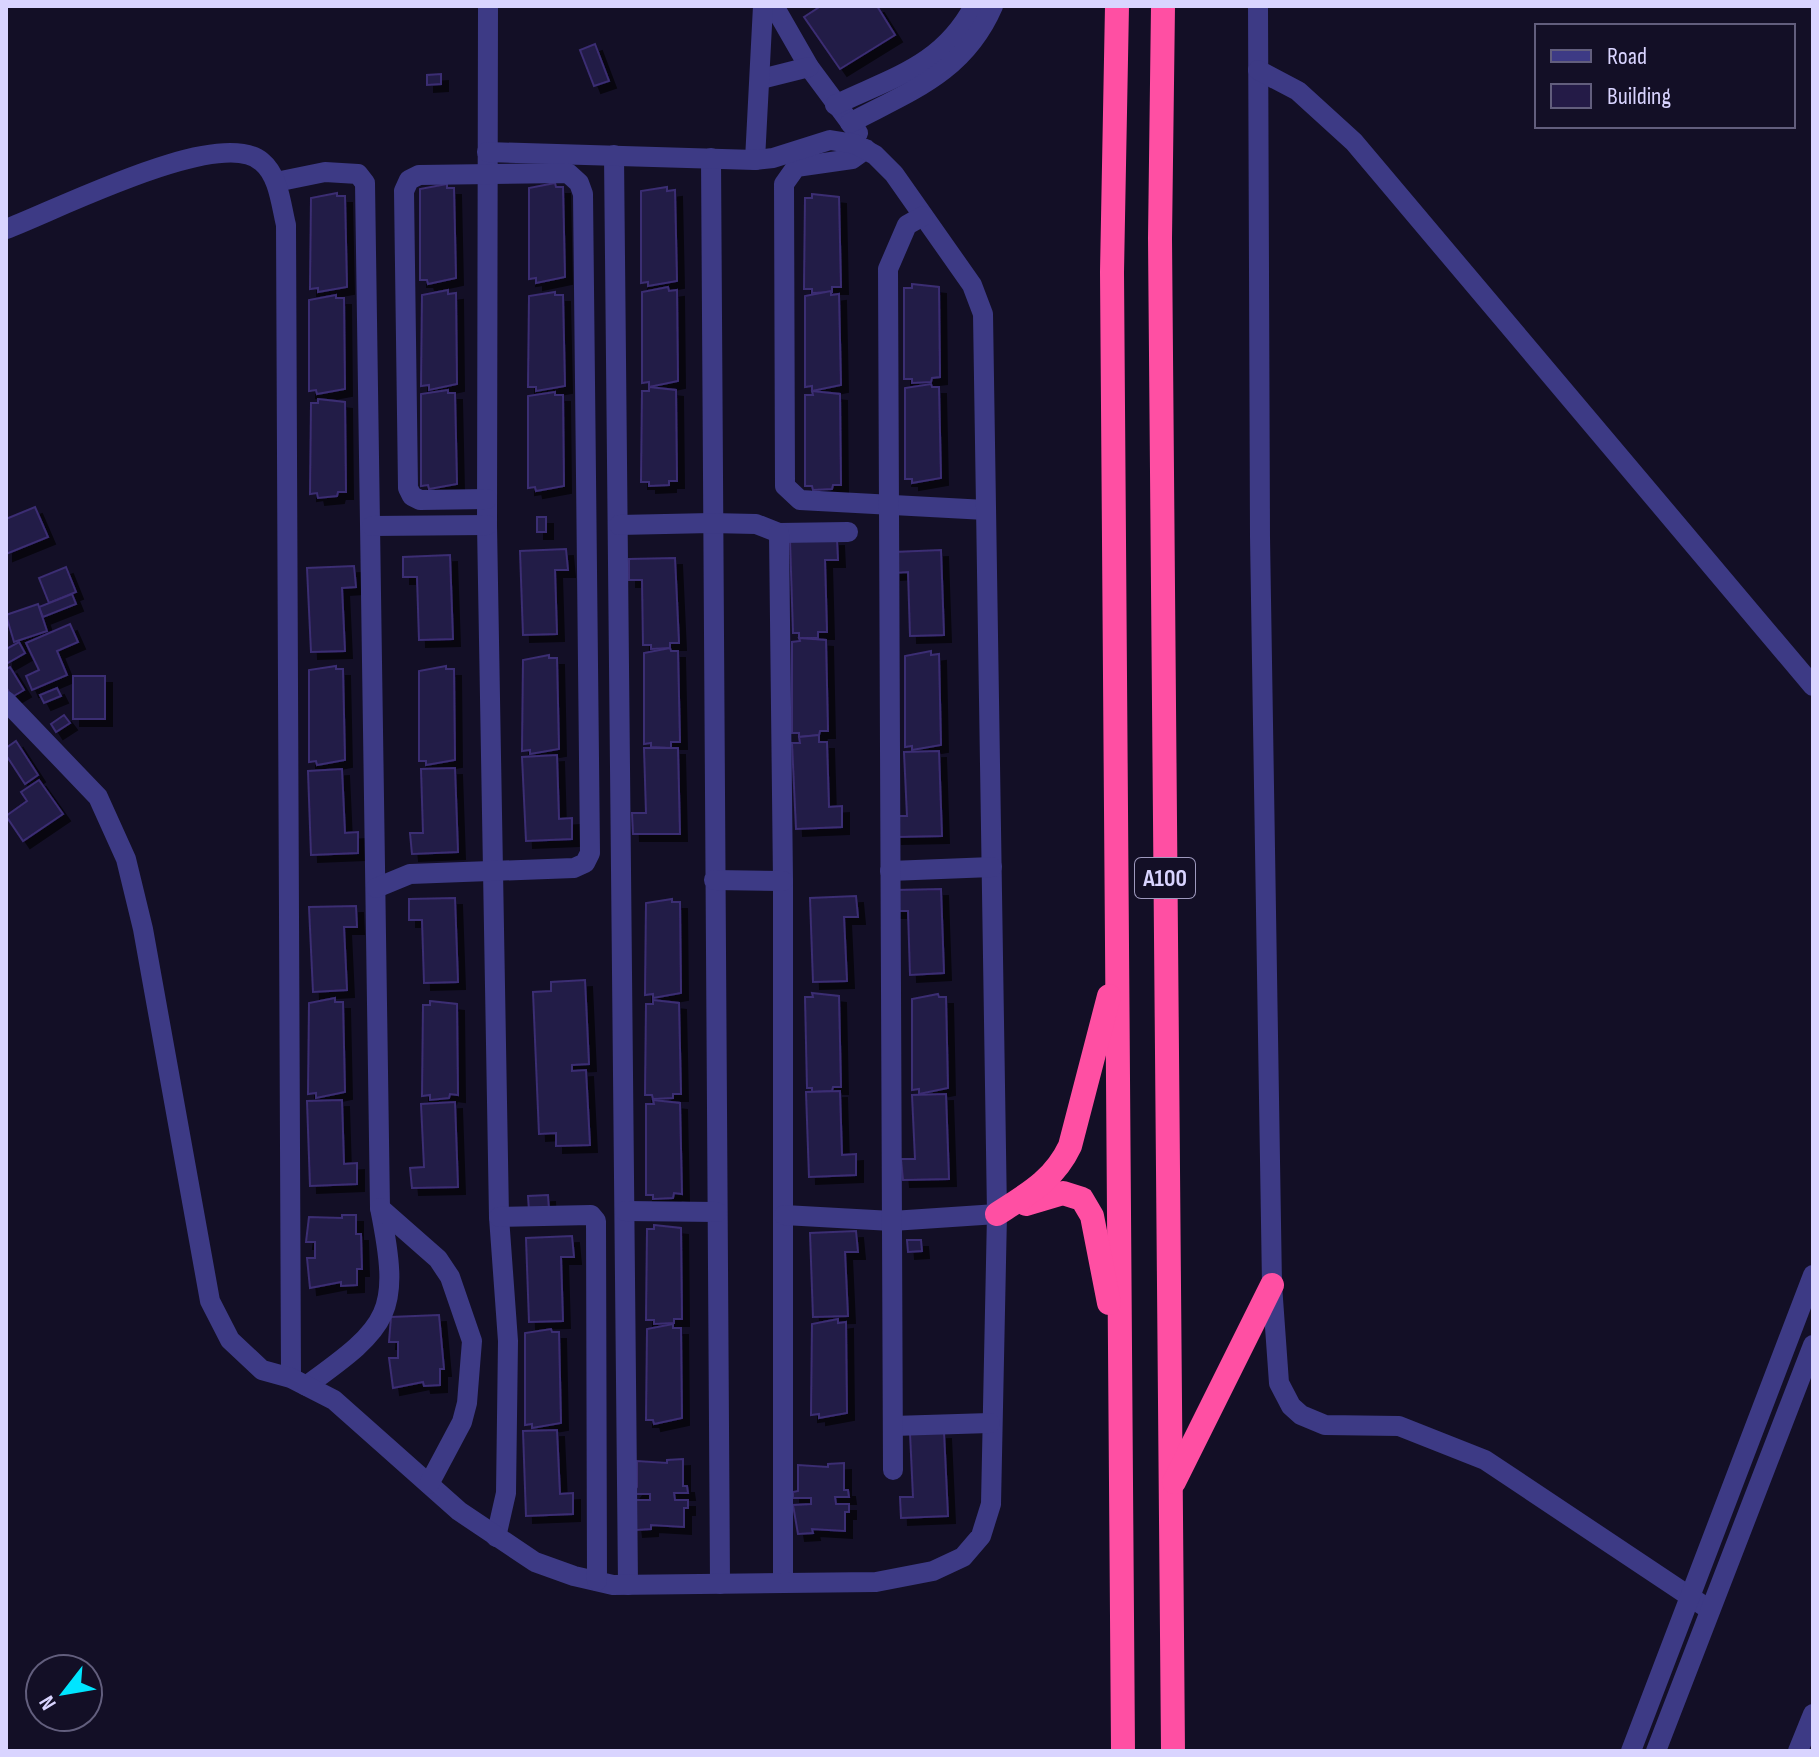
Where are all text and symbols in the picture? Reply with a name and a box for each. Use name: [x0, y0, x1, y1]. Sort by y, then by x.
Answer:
legend: [1535, 24, 1795, 128]
text: Road: [1607, 42, 1647, 71]
text: Building: [1607, 82, 1671, 111]
road number: A100: [1135, 858, 1195, 898]
north arrow: [24, 1653, 104, 1733]
text: N: [34, 1691, 63, 1715]

